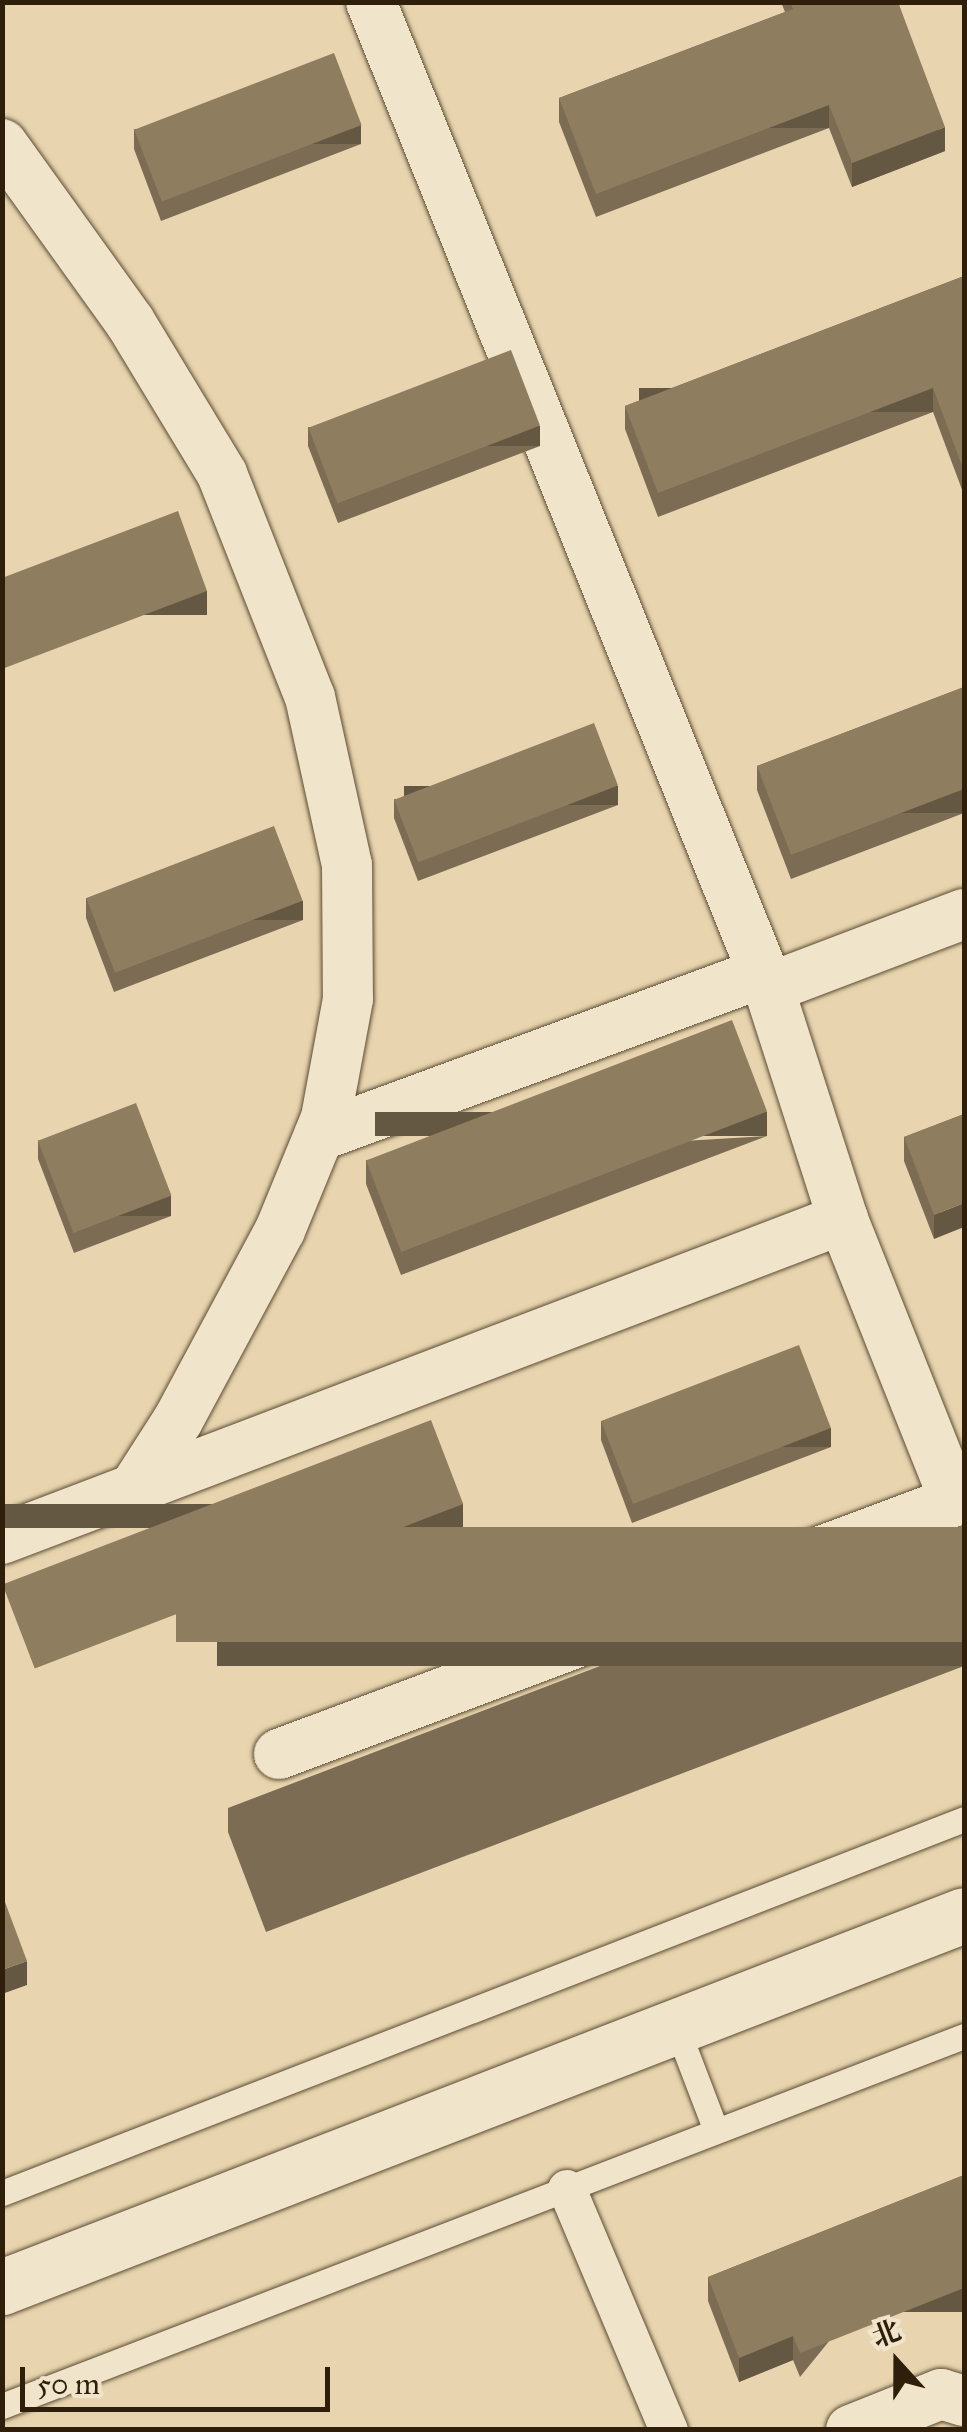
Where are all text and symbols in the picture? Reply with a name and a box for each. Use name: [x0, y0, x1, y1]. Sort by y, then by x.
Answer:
north arrow: [847, 2312, 947, 2412]
text: 北: [867, 2312, 905, 2355]
scale bar: [25, 2347, 335, 2409]
text: 50 m: [37, 2366, 100, 2402]

